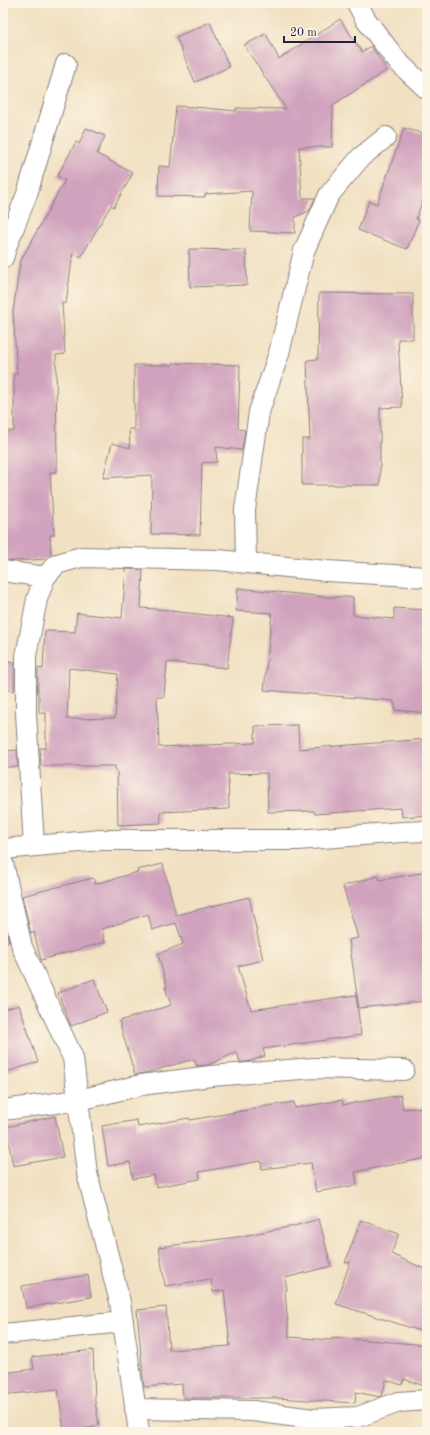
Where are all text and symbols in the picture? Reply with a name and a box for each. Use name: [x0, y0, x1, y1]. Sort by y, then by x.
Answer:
scale bar: [284, 18, 355, 44]
text: 20 m: [290, 27, 317, 39]

